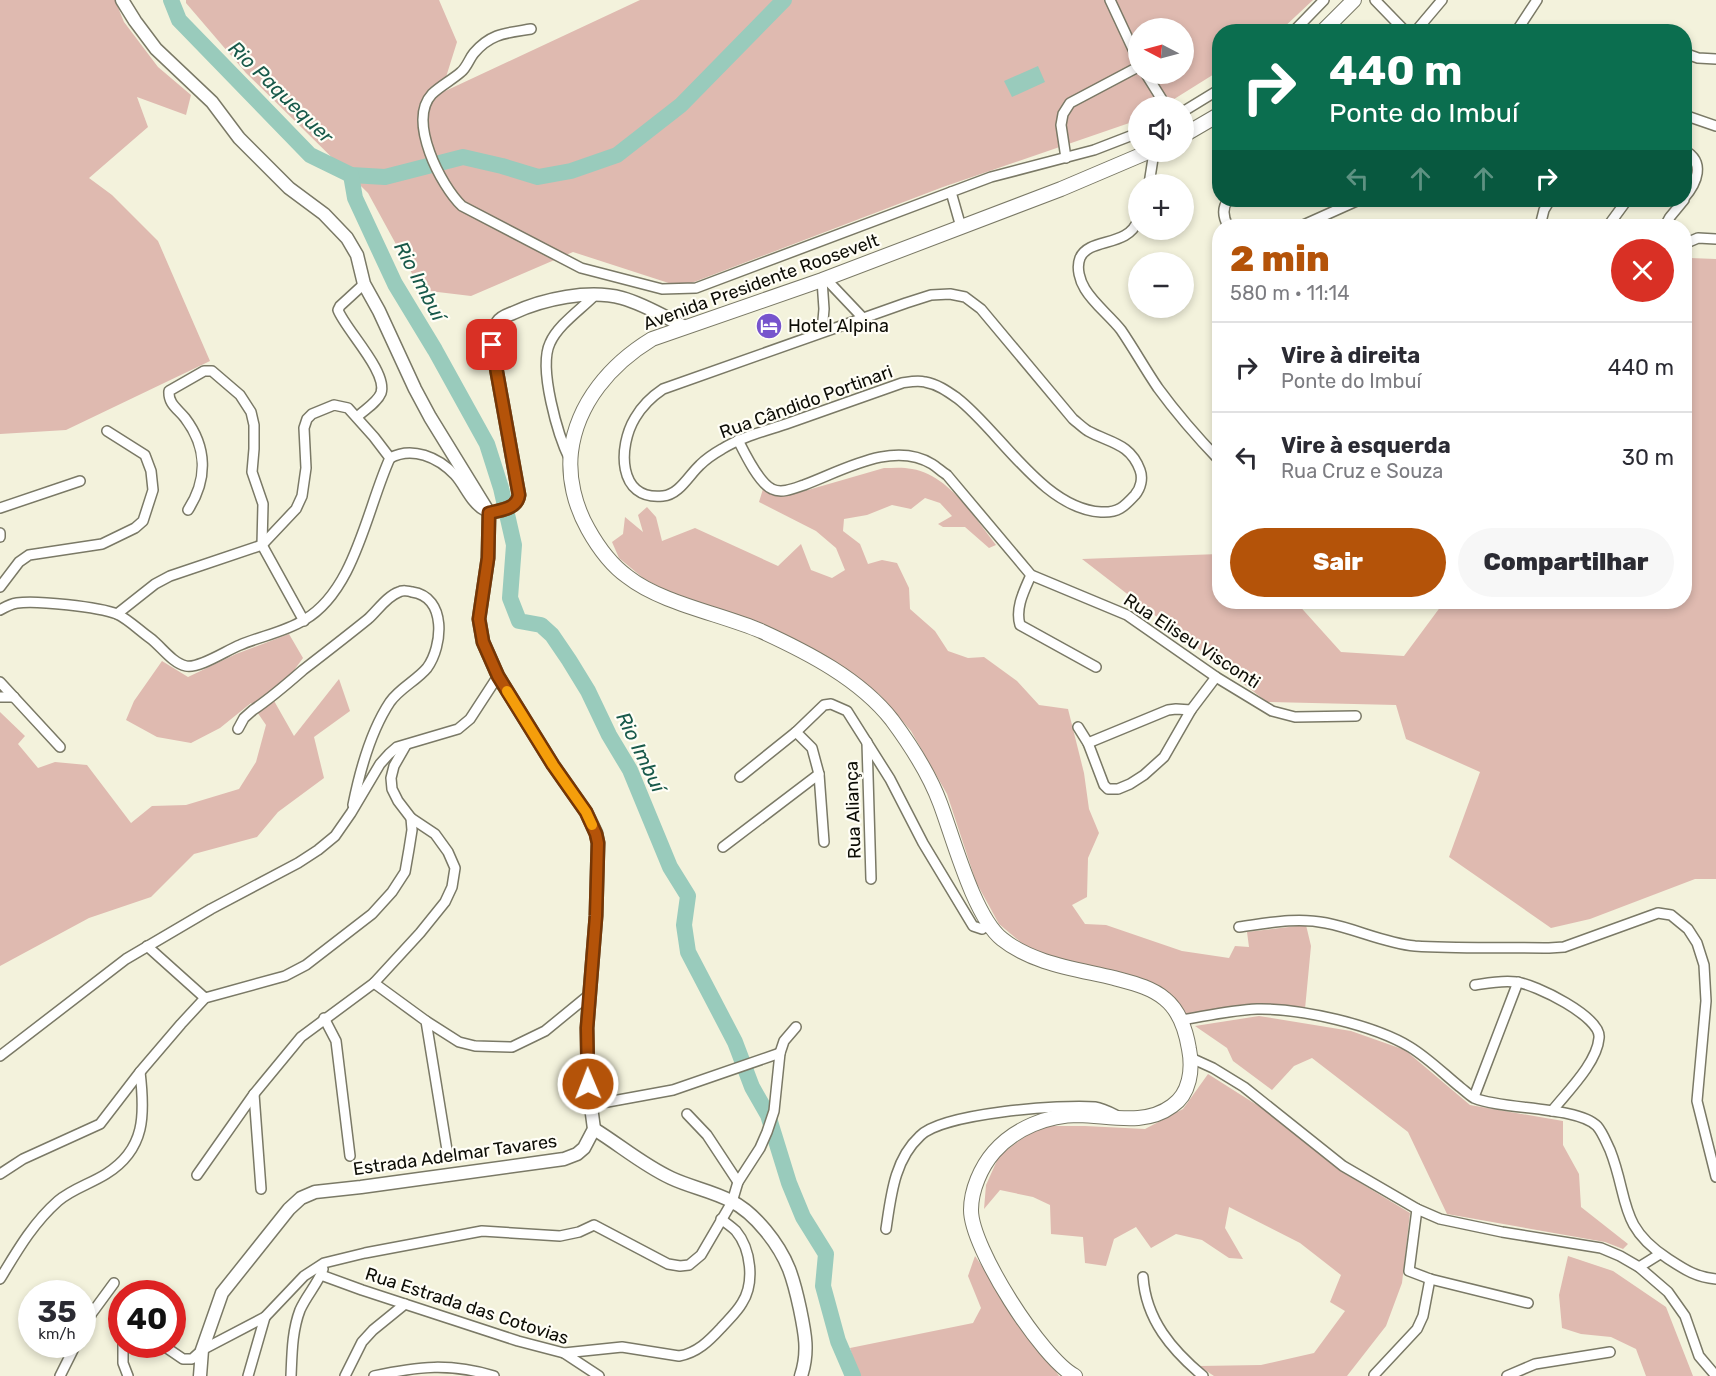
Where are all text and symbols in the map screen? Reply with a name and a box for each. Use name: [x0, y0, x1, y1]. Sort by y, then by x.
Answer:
north arrow: [1128, 18, 1194, 84]
map controls: [1128, 18, 1194, 318]
water label: Rio Paquequer: [223, 36, 340, 149]
text: 440 m: [1329, 46, 1462, 96]
icon: right: [1230, 48, 1308, 126]
button: sound: [1128, 96, 1194, 162]
text: Ponte do Imbuí: [1329, 97, 1519, 129]
icon: left: [1341, 162, 1374, 195]
icon: ahead: [1404, 162, 1437, 195]
icon: ahead: [1467, 162, 1500, 195]
icon: right: [1530, 162, 1563, 195]
button: +: [1128, 174, 1194, 240]
street label: Avenida Presidente Roosevelt: [640, 229, 882, 335]
water label: Rio Imbuí: [389, 237, 452, 328]
text: 2 min: [1230, 237, 1330, 280]
button: close: [1611, 239, 1674, 302]
button: −: [1128, 252, 1194, 318]
text: 580 m · 11:14: [1230, 281, 1350, 305]
hotel icon: Hotel Alpina: [754, 311, 784, 341]
place label: Hotel Alpina: [788, 315, 889, 337]
pin: [466, 319, 517, 370]
icon: arrive: [475, 328, 508, 361]
text: Vire à direita: [1281, 342, 1420, 369]
icon: right: [1230, 351, 1263, 384]
text: 440 m: [1608, 354, 1674, 381]
street label: Rua Cândido Portinari: [717, 360, 895, 444]
text: Ponte do Imbuí: [1281, 369, 1421, 393]
text: Vire à esquerda: [1281, 432, 1451, 459]
icon: left: [1230, 441, 1263, 474]
text: 30 m: [1622, 444, 1674, 471]
text: Rua Cruz e Souza: [1281, 459, 1443, 483]
button: Sair: [1230, 528, 1446, 597]
button: Compartilhar: [1458, 528, 1674, 597]
street label: Rua Eliseu Visconti: [1120, 589, 1264, 693]
water label: Rio Imbuí: [611, 708, 672, 799]
street label: Rua Aliança: [840, 761, 866, 859]
position arrow: [556, 1052, 620, 1116]
street label: Estrada Adelmar Tavares: [352, 1130, 558, 1180]
street label: Rua Estrada das Cotovias: [362, 1263, 572, 1349]
speed limit sign: 40: [108, 1280, 186, 1358]
text: 35: [37, 1294, 77, 1330]
text: km/h: [38, 1325, 76, 1343]

